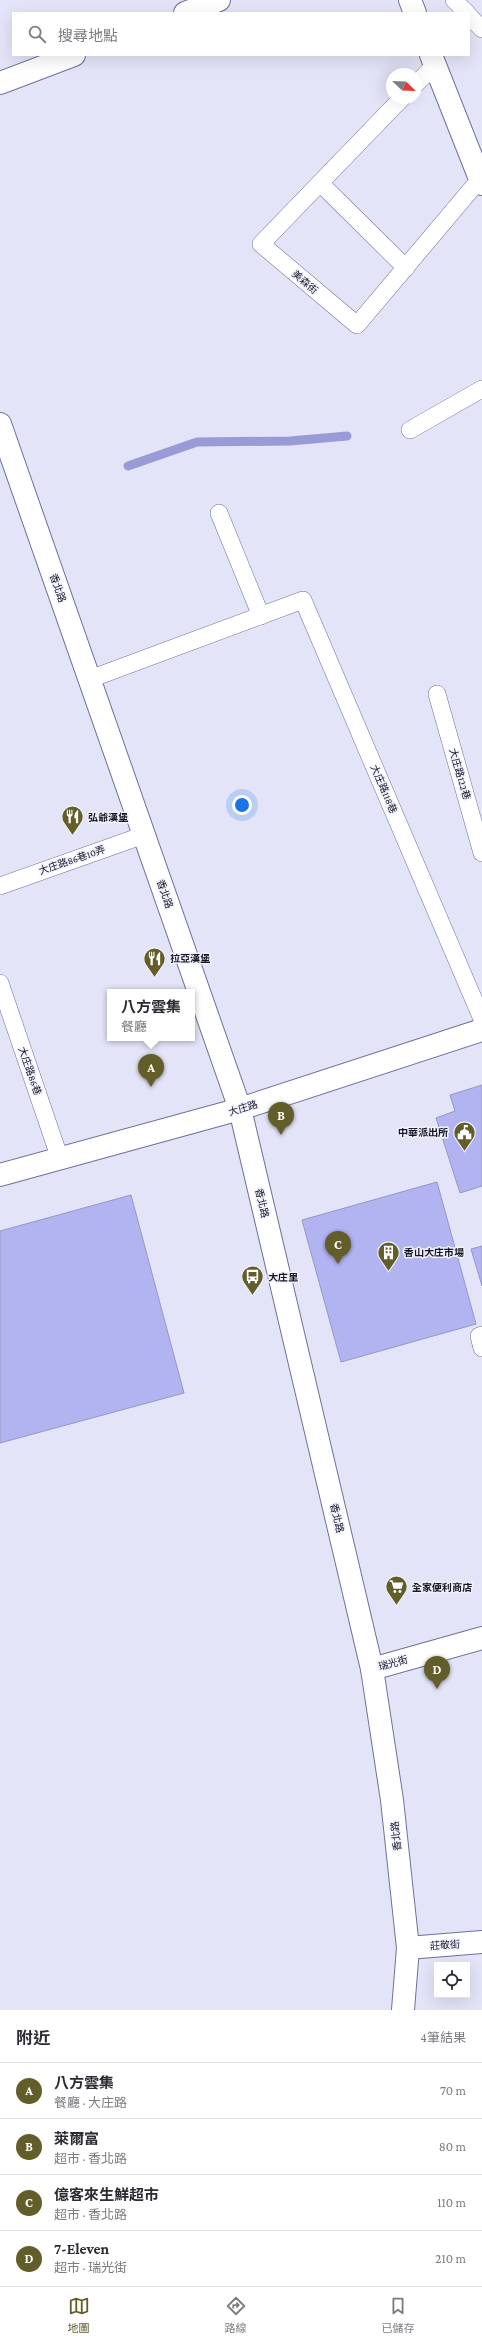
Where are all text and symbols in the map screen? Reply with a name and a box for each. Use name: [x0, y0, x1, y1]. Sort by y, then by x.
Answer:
search box: [12, 12, 470, 56]
icon: search: [26, 23, 48, 45]
text: 搜尋地點: [58, 28, 118, 44]
north arrow: [386, 68, 422, 104]
street label: 美森街: [290, 268, 320, 296]
street label: 香北路: [48, 572, 68, 604]
street label: 大庄路122巷: [447, 747, 473, 801]
street label: 大庄路118巷: [369, 763, 399, 815]
your location: [232, 795, 252, 815]
restaurant icon: 弘爺漢堡: [60, 804, 86, 837]
place label: 弘爺漢堡: [88, 812, 129, 823]
street label: 大庄路86巷10弄: [37, 843, 107, 877]
street label: 香北路: [155, 878, 175, 910]
restaurant icon: 拉亞漢堡: [142, 945, 168, 978]
place label: 拉亞漢堡: [170, 953, 211, 964]
popup: [107, 989, 195, 1041]
text: 八方雲集: [121, 999, 181, 1015]
text: 餐廳: [121, 1019, 147, 1034]
street label: 大庄路86巷: [17, 1045, 43, 1097]
pin: A: [138, 1054, 164, 1087]
street label: 大庄路: [227, 1098, 259, 1118]
pin: B: [268, 1102, 294, 1135]
public building icon: 中華派出所: [451, 1119, 477, 1152]
place label: 中華派出所: [398, 1127, 448, 1138]
street label: 香北路: [253, 1187, 271, 1219]
pin: C: [325, 1231, 351, 1264]
building icon: 香山大庄市場: [376, 1239, 402, 1272]
place label: 香山大庄市場: [403, 1247, 464, 1258]
bus stop icon: 大庄里: [240, 1264, 266, 1297]
place label: 大庄里: [268, 1272, 298, 1283]
street label: 香北路: [328, 1502, 346, 1534]
supermarket icon: 全家便利商店: [384, 1574, 410, 1607]
place label: 全家便利商店: [412, 1582, 472, 1593]
street label: 瑞光街: [377, 1654, 409, 1672]
pin: D: [424, 1656, 450, 1689]
street label: 香北路: [389, 1821, 403, 1851]
street label: 莊敬街: [430, 1938, 460, 1952]
map controls: [434, 1962, 470, 1998]
button: locate: [434, 1962, 470, 1998]
text: 附近: [16, 2029, 50, 2048]
text: 4筆結果: [420, 2030, 466, 2045]
text: 八方雲集: [54, 2075, 114, 2091]
text: A: [25, 2083, 33, 2098]
text: 70 m: [440, 2083, 466, 2098]
text: 餐廳 · 大庄路: [54, 2095, 127, 2110]
text: 萊爾富: [54, 2131, 99, 2147]
text: B: [25, 2139, 33, 2154]
text: 80 m: [439, 2139, 466, 2154]
text: 超市 · 香北路: [54, 2151, 127, 2166]
text: 億客來生鮮超市: [54, 2187, 159, 2203]
text: C: [25, 2195, 33, 2210]
text: 110 m: [437, 2195, 466, 2210]
text: 超市 · 香北路: [54, 2207, 127, 2222]
text: 7-Eleven: [54, 2241, 109, 2257]
text: D: [25, 2251, 33, 2266]
text: 210 m: [435, 2251, 466, 2266]
text: 超市 · 瑞光街: [54, 2260, 127, 2275]
tab: 地圖: [68, 2295, 90, 2335]
tab: 路線: [225, 2295, 247, 2335]
tab: 已儲存: [382, 2295, 415, 2335]

